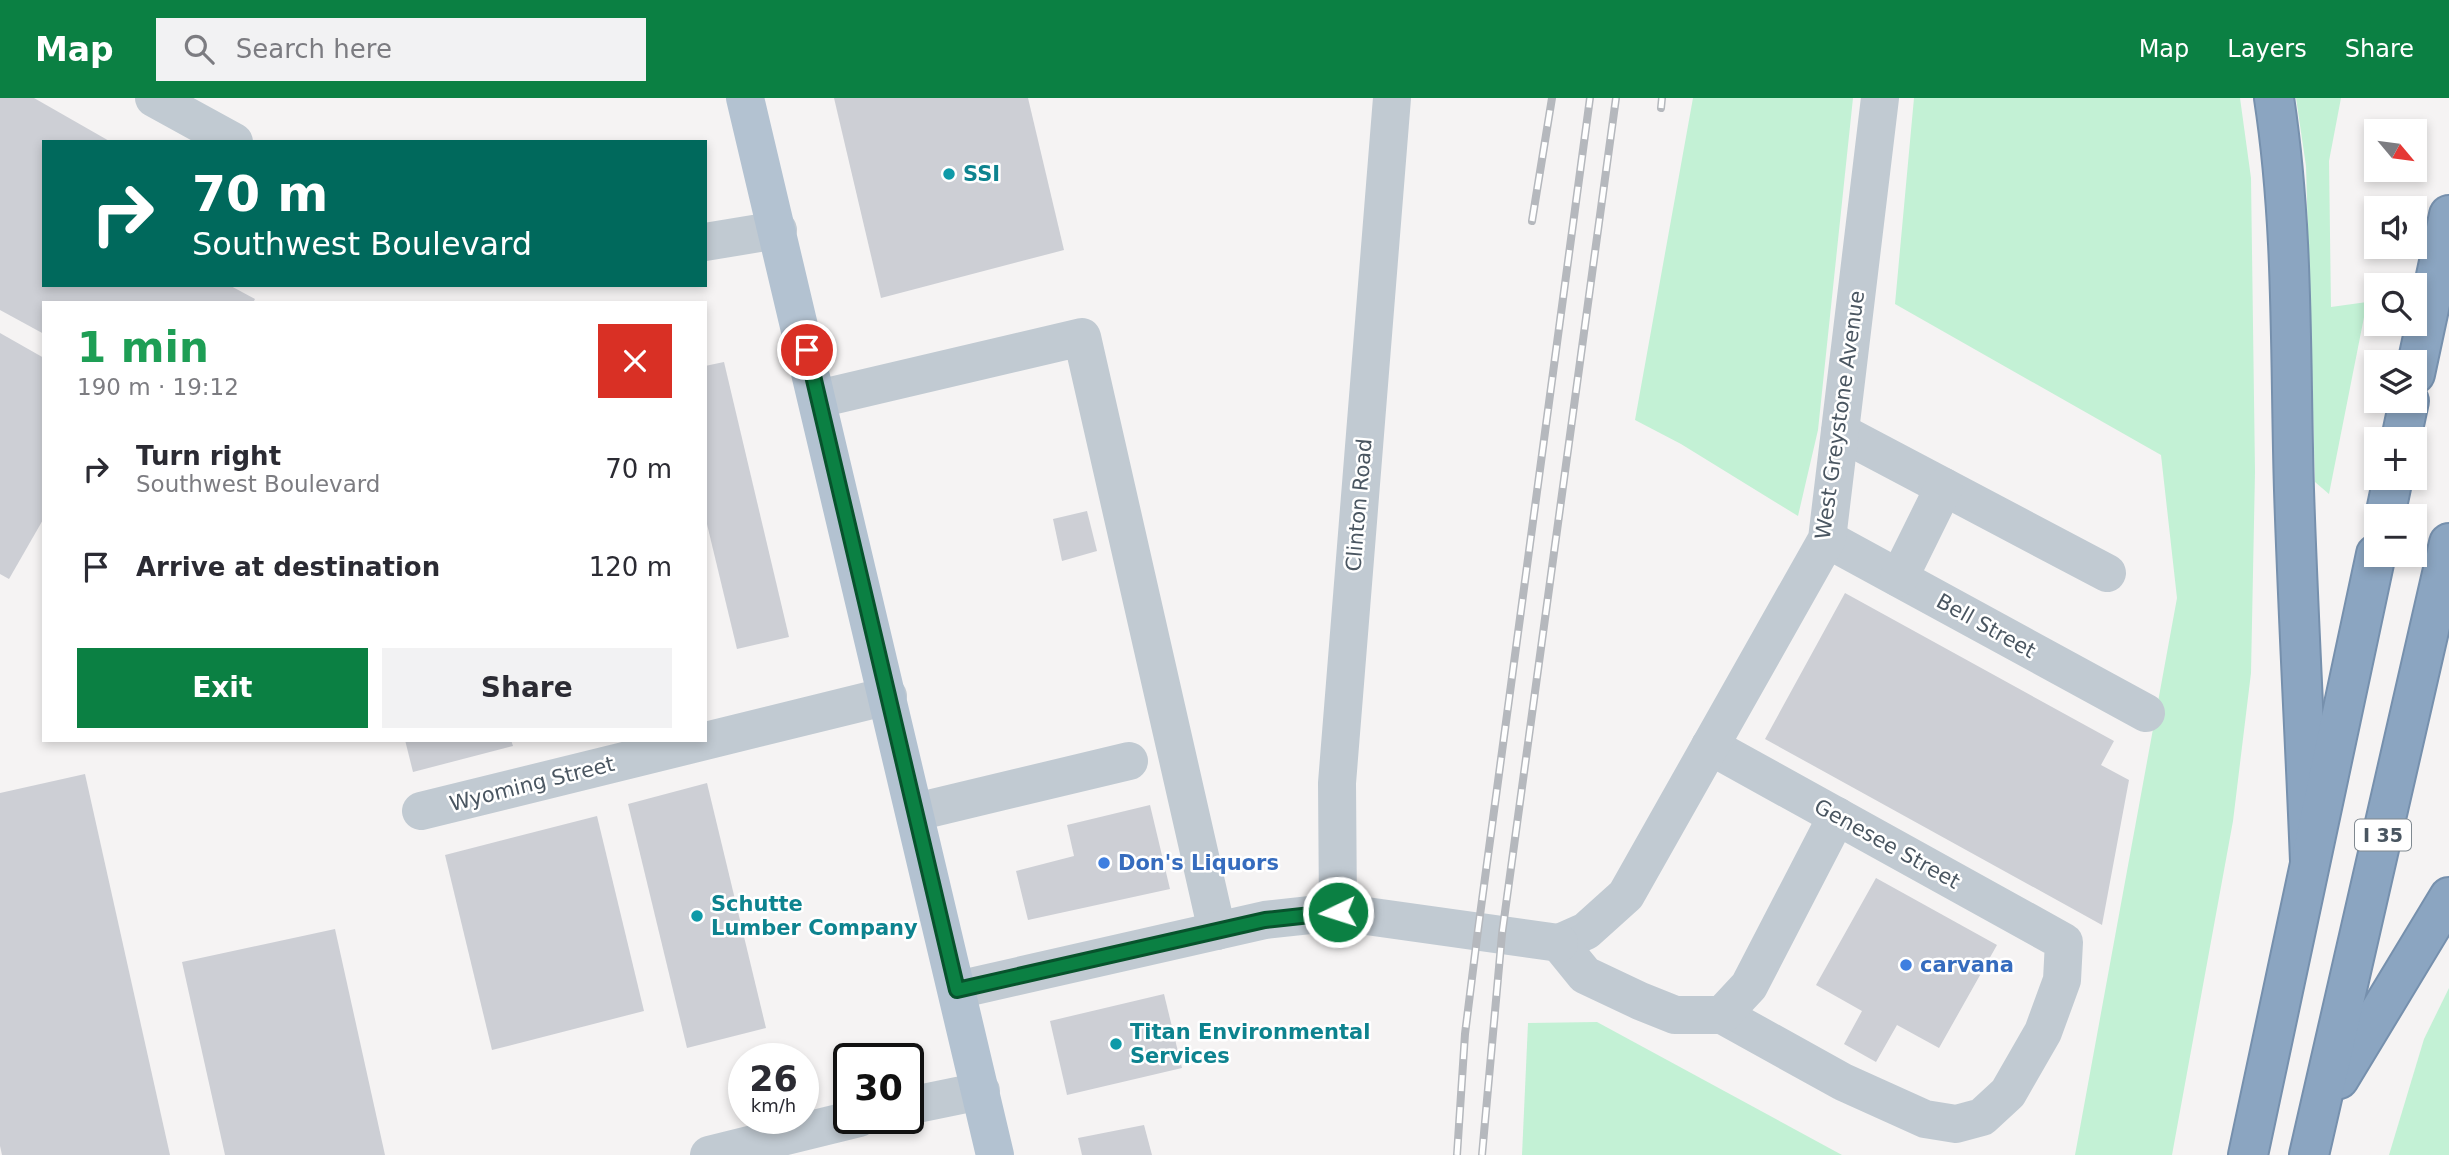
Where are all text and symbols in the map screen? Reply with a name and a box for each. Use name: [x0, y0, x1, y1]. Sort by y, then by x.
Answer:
search box: [156, 18, 646, 81]
text: Map: [35, 30, 114, 69]
icon: search: [180, 30, 218, 68]
text: Search here: [236, 34, 392, 64]
text: Map: [2139, 35, 2189, 63]
text: Layers: [2227, 35, 2307, 63]
text: Share: [2345, 35, 2414, 63]
north arrow: [2364, 119, 2427, 182]
map controls: [2364, 119, 2427, 567]
place label: SSI: [963, 162, 1000, 186]
text: 70 m: [192, 166, 328, 223]
marker: SSI: [941, 166, 957, 182]
icon: right: [77, 168, 168, 259]
button: sound: [2364, 196, 2427, 259]
text: Southwest Boulevard: [192, 225, 532, 263]
button: search: [2364, 273, 2427, 336]
street label: West Greystone Avenue: [1811, 289, 1869, 541]
pin: [777, 320, 837, 380]
text: 1 min: [77, 323, 209, 372]
button: close: [598, 324, 672, 398]
icon: arrive: [788, 331, 826, 369]
button: layers: [2364, 350, 2427, 413]
text: 190 m · 19:12: [77, 374, 239, 400]
button: +: [2364, 427, 2427, 490]
street label: Clinton Road: [1341, 438, 1377, 572]
text: Turn right: [136, 441, 281, 471]
icon: right: [77, 450, 115, 488]
text: 70 m: [605, 454, 672, 484]
text: Southwest Boulevard: [136, 471, 380, 497]
button: −: [2364, 504, 2427, 567]
icon: arrive: [77, 548, 115, 586]
text: Arrive at destination: [136, 552, 440, 582]
text: 120 m: [589, 552, 672, 582]
street label: Bell Street: [1932, 589, 2040, 663]
button: Exit: [77, 648, 368, 728]
button: Share: [382, 648, 672, 728]
street label: Wyoming Street: [447, 752, 617, 816]
street label: Genesee Street: [1810, 794, 1964, 894]
road number: I 35: [2355, 820, 2411, 850]
place label: Don's Liquors: [1118, 851, 1279, 875]
marker: Don's Liquors: [1096, 855, 1112, 871]
position arrow: [1301, 875, 1375, 949]
place label: Schutte Lumber Company: [711, 892, 918, 940]
marker: Schutte Lumber Company: [689, 908, 705, 924]
place label: carvana: [1920, 953, 2014, 977]
marker: carvana: [1898, 957, 1914, 973]
place label: Titan Environmental Services: [1130, 1020, 1370, 1068]
marker: Titan Environmental Services: [1108, 1036, 1124, 1052]
speed limit sign: 30: [833, 1043, 924, 1134]
text: 26: [749, 1059, 798, 1099]
text: km/h: [751, 1095, 796, 1116]

